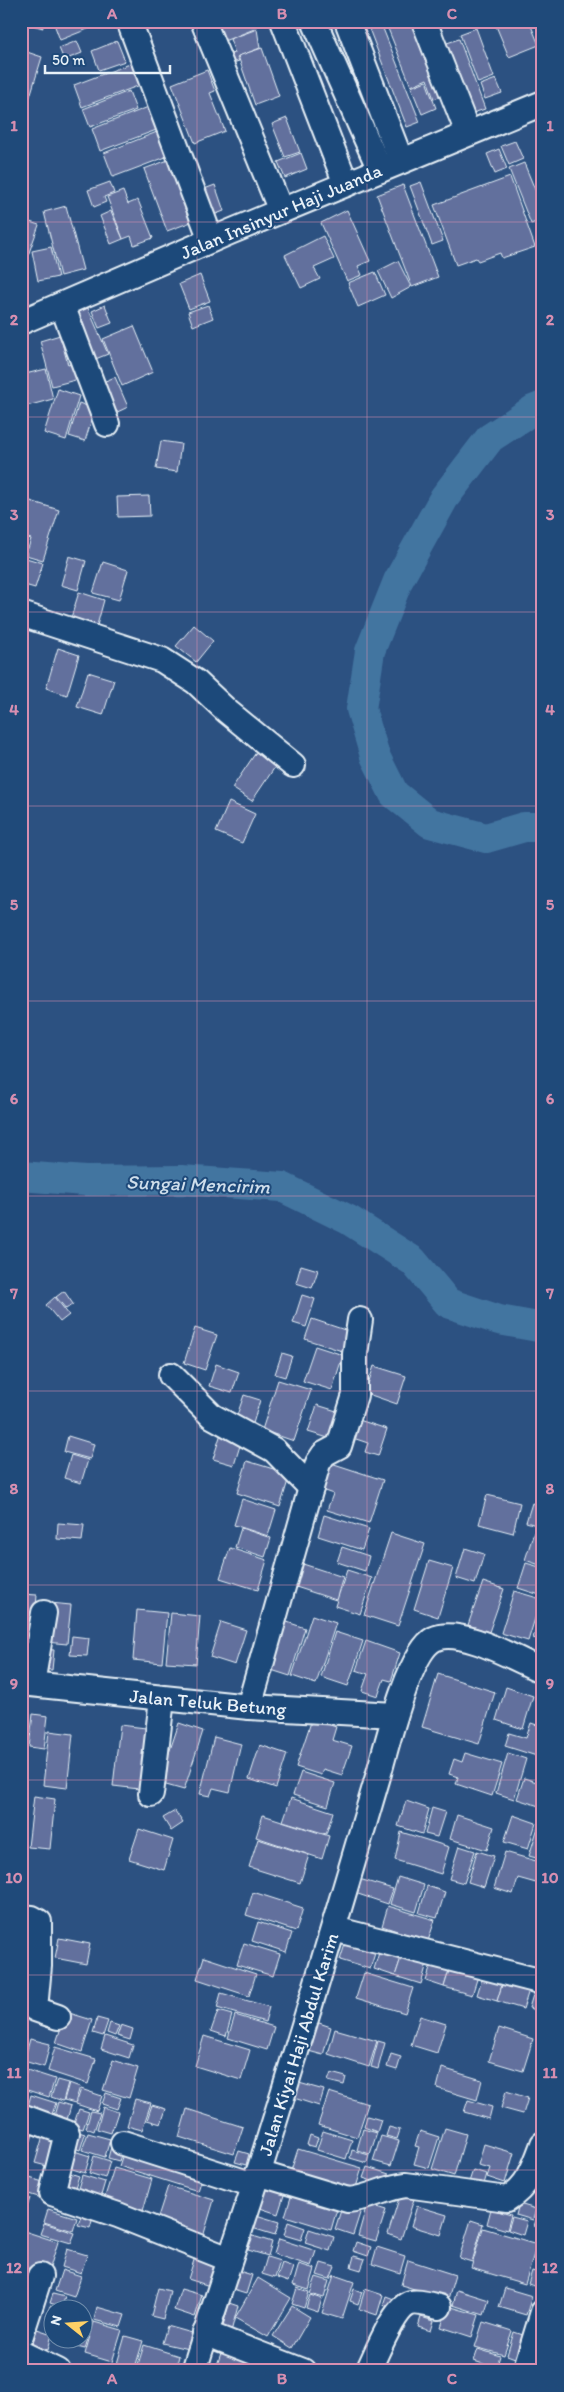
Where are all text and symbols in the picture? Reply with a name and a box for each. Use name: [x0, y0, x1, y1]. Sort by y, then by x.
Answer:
text: A: [106, 4, 118, 23]
text: B: [277, 4, 288, 23]
text: C: [447, 4, 458, 23]
scale bar: [45, 42, 170, 74]
text: 50 m: [52, 51, 85, 69]
text: 1: [10, 116, 18, 135]
text: 1: [546, 116, 554, 135]
street label: Jalan Insinyur Haji Juanda: [177, 159, 385, 264]
text: 2: [10, 310, 19, 329]
text: 2: [546, 310, 555, 329]
text: 3: [10, 505, 19, 524]
text: 3: [546, 505, 555, 524]
text: 4: [9, 700, 19, 719]
text: 4: [545, 700, 555, 719]
text: 5: [10, 895, 19, 914]
text: 5: [546, 895, 555, 914]
text: 6: [10, 1089, 19, 1108]
text: 6: [546, 1089, 555, 1108]
water label: Sungai Mencirim: [126, 1169, 270, 1199]
text: 7: [9, 1284, 18, 1303]
text: 7: [545, 1284, 554, 1303]
text: 8: [10, 1479, 19, 1498]
text: 8: [546, 1479, 555, 1498]
text: 9: [10, 1674, 18, 1693]
text: 9: [546, 1674, 554, 1693]
street label: Jalan Teluk Betung: [129, 1684, 288, 1721]
text: 10: [5, 1868, 23, 1887]
text: 10: [541, 1868, 559, 1887]
street label: Jalan Kiyai Haji Abdul Karim: [254, 1930, 343, 2158]
text: 11: [7, 2063, 22, 2082]
text: 11: [543, 2063, 558, 2082]
text: 12: [6, 2258, 23, 2277]
text: 12: [542, 2258, 559, 2277]
north arrow: [42, 2300, 92, 2350]
text: N: [47, 2313, 66, 2327]
text: A: [106, 2369, 118, 2388]
text: B: [277, 2369, 288, 2388]
text: C: [447, 2369, 458, 2388]

